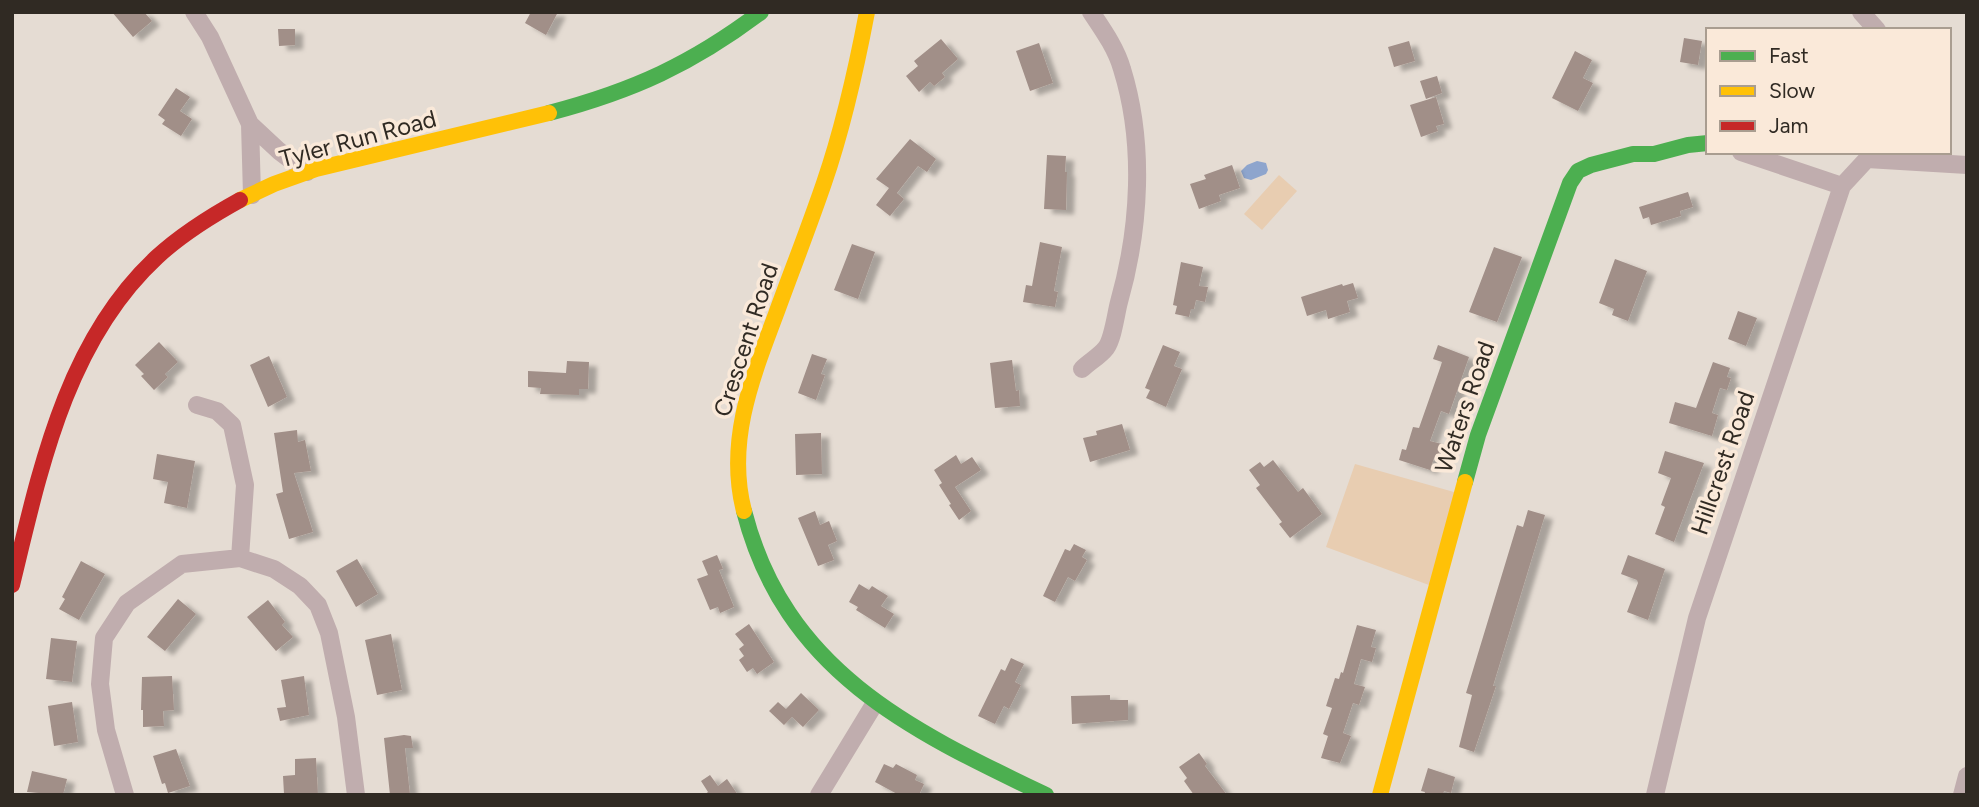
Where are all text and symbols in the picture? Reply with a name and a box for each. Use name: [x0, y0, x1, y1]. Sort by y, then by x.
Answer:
legend: [1706, 28, 1951, 154]
text: Fast: [1769, 43, 1809, 68]
text: Slow: [1769, 78, 1815, 103]
street label: Tyler Run Road: [276, 104, 439, 173]
text: Jam: [1769, 113, 1808, 138]
street label: Crescent Road: [707, 260, 784, 420]
street label: Waters Road: [1429, 337, 1501, 476]
street label: Hillcrest Road: [1684, 387, 1761, 538]

